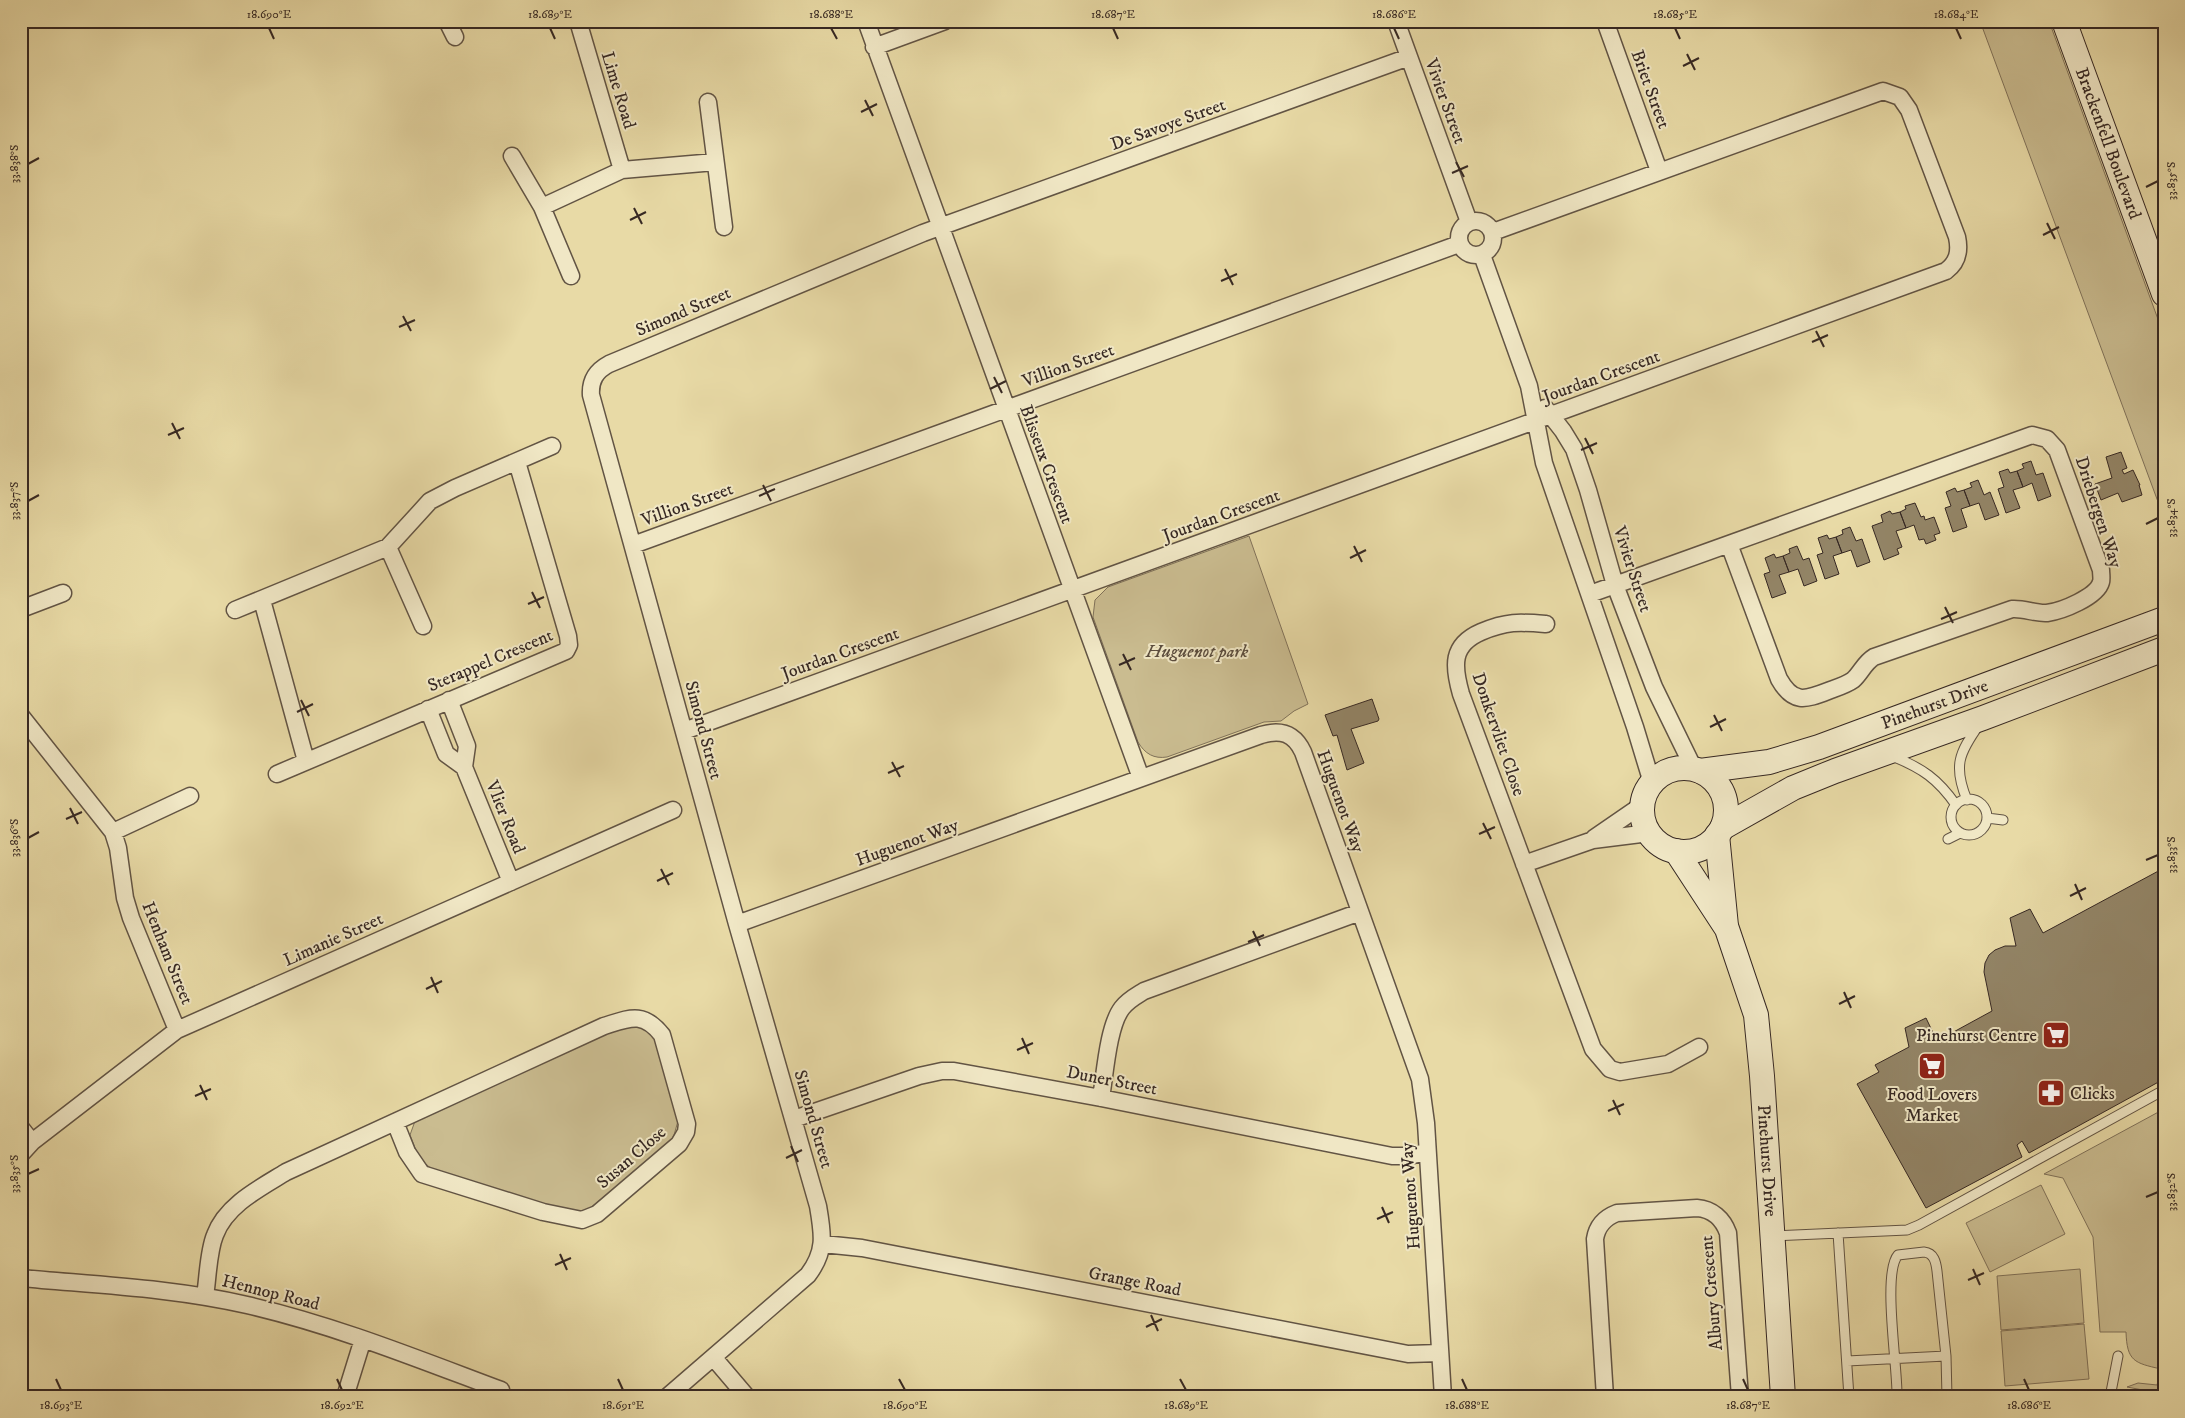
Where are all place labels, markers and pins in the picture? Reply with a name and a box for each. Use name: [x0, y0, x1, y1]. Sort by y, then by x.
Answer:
supermarket icon: Pinehurst Centre: [2041, 1020, 2071, 1050]
place label: Pinehurst Centre: [1916, 1025, 2037, 1047]
supermarket icon: Food Lovers Market: [1917, 1051, 1947, 1081]
pharmacy icon: Clicks: [2036, 1078, 2066, 1108]
place label: Clicks: [2070, 1083, 2115, 1105]
place label: Food Lovers Market: [1887, 1084, 1977, 1127]

